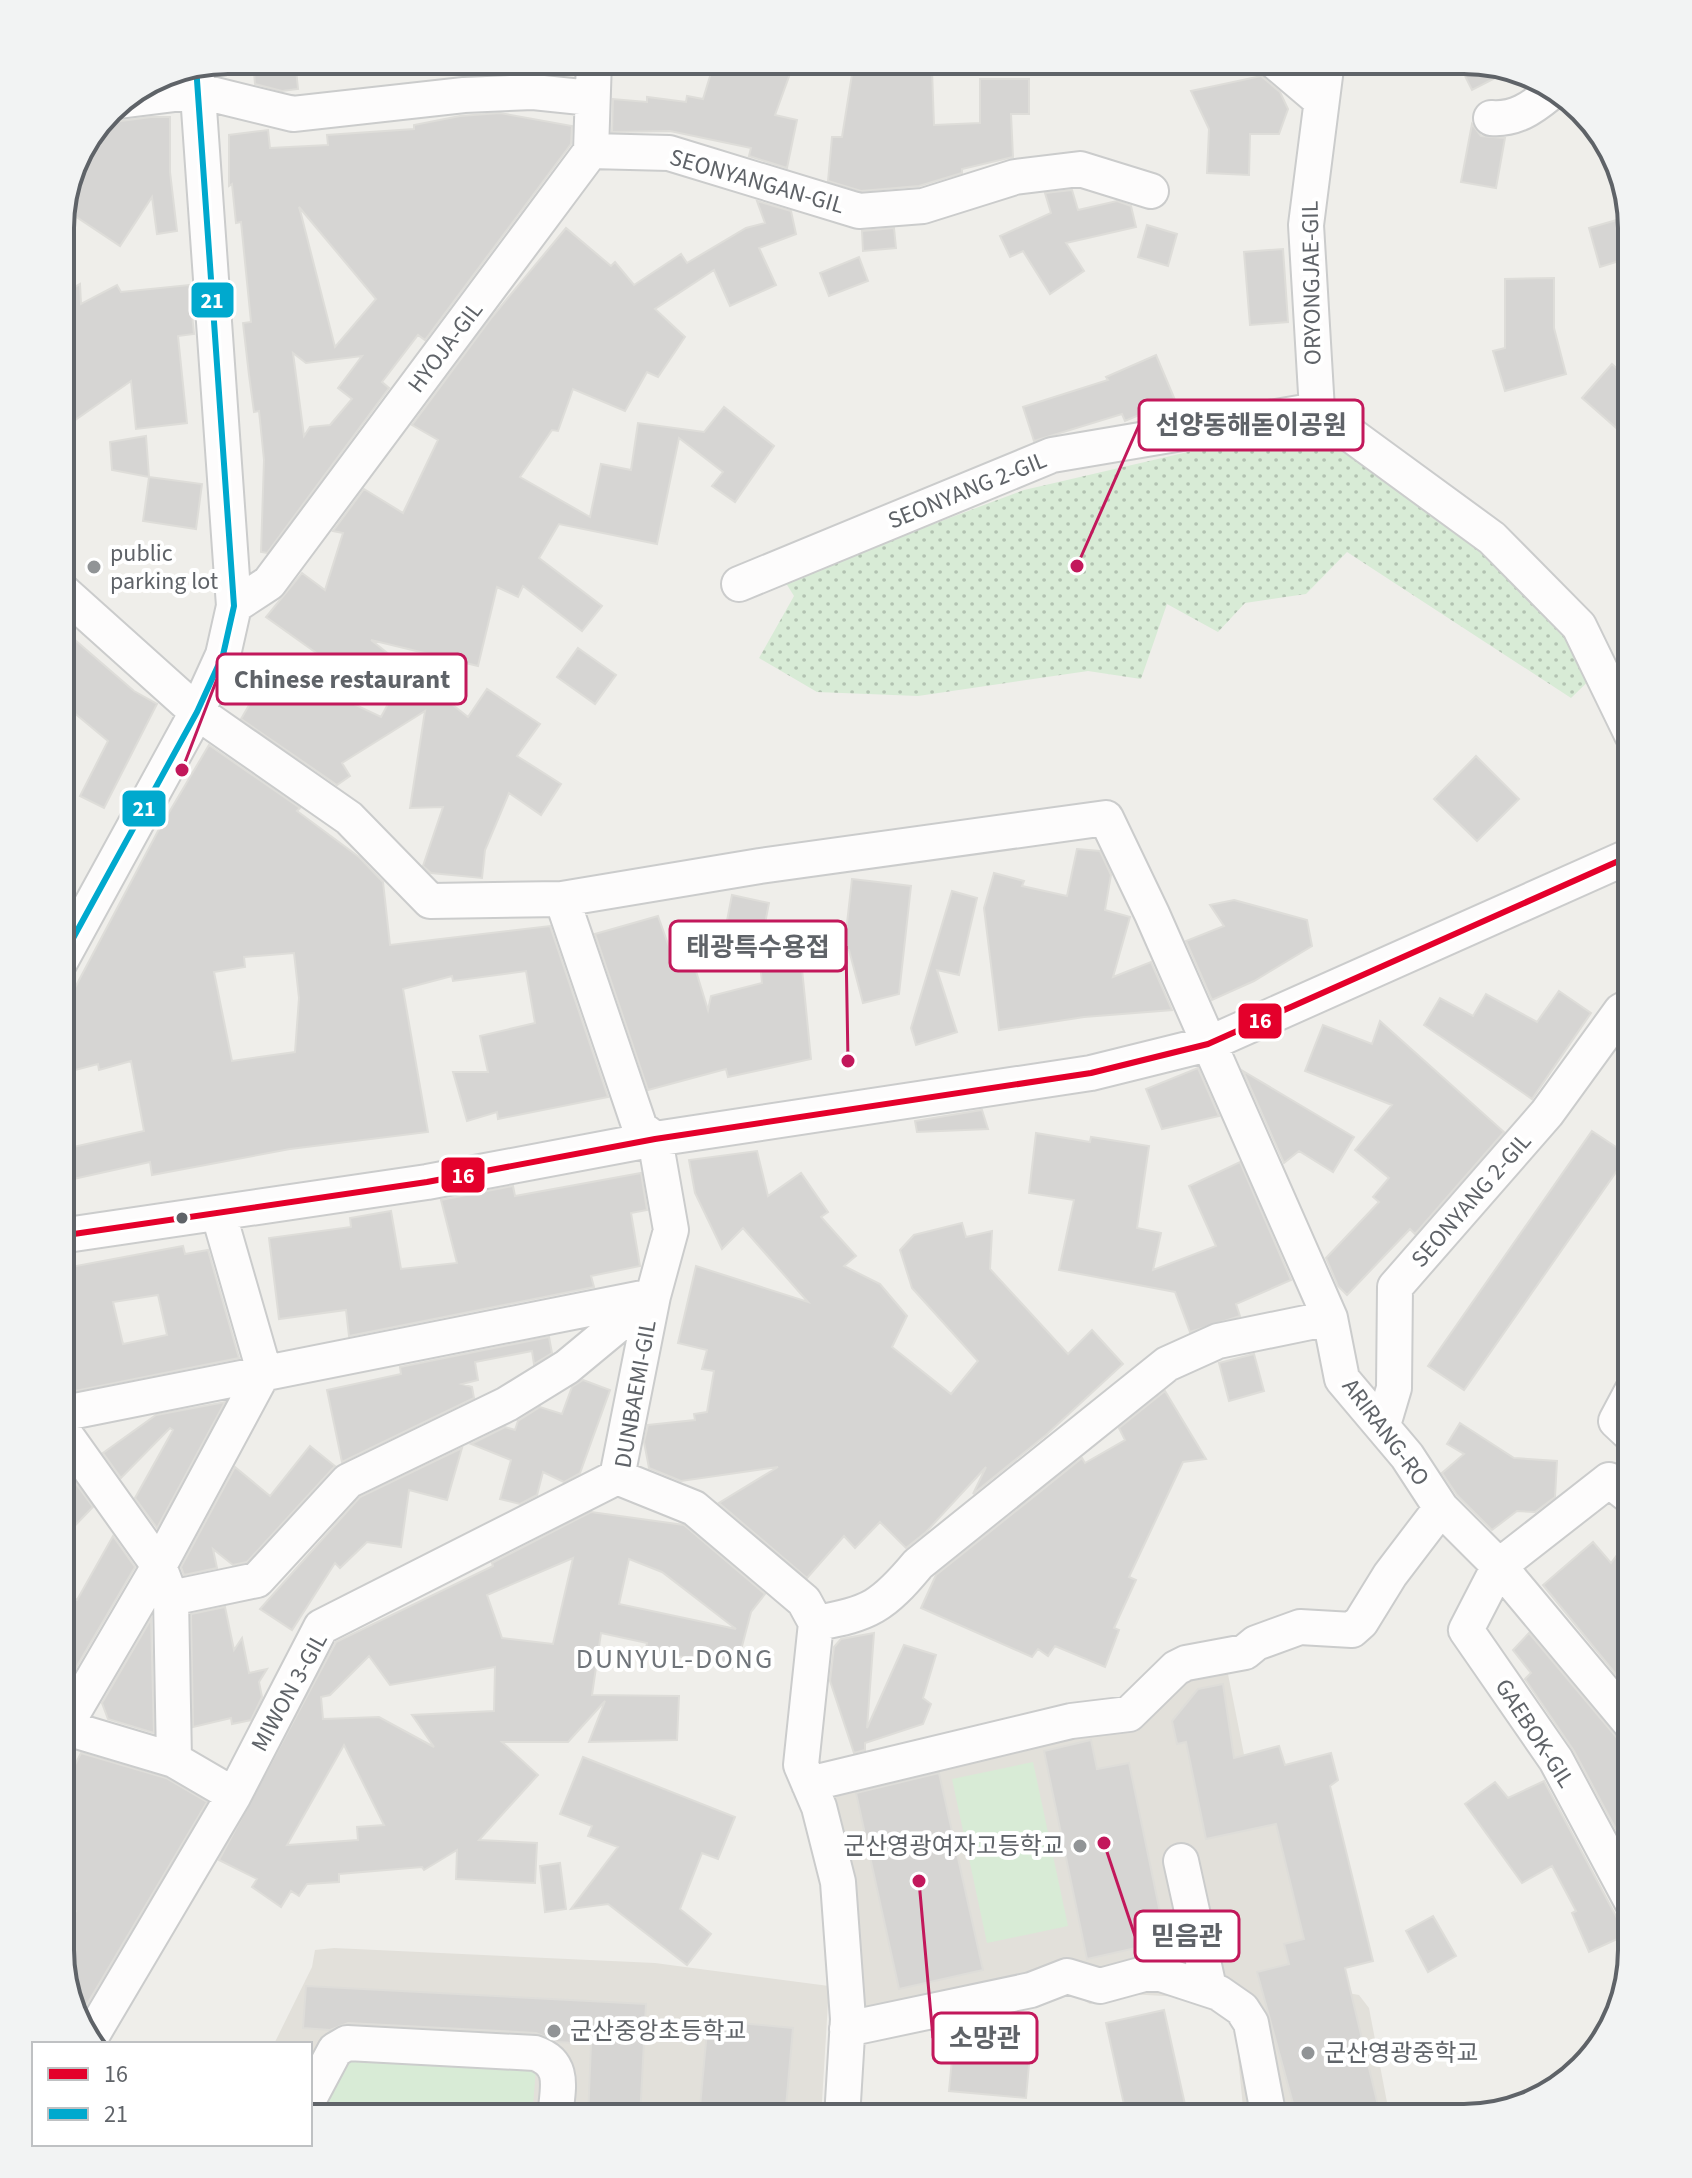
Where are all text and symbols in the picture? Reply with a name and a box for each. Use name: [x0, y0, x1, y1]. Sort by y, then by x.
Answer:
street label: SEONYANGAN-GIL: [665, 140, 849, 223]
street label: ORYONGJAE-GIL: [1293, 200, 1330, 365]
line badge: 21: [190, 281, 235, 319]
text: 21: [200, 285, 224, 317]
street label: HYOJA-GIL: [399, 294, 492, 400]
callout: 선양동해돋이공원: [1139, 400, 1363, 450]
text: 선양동해돋이공원: [1155, 407, 1347, 444]
street label: SEONYANG 2-GIL: [883, 443, 1052, 538]
place label: public parking lot: [110, 536, 218, 599]
marker: public parking lot: [85, 558, 103, 576]
callout: Chinese restaurant: [217, 654, 466, 704]
text: Chinese restaurant: [234, 661, 450, 698]
line badge: 21: [121, 789, 167, 828]
text: 21: [132, 793, 156, 825]
callout: 태광특수용접: [670, 921, 846, 971]
text: 태광특수용접: [686, 929, 830, 966]
line badge: 16: [1237, 1002, 1283, 1040]
text: 16: [1248, 1005, 1272, 1037]
street label: SEONYANG 2-GIL: [1403, 1125, 1540, 1275]
line badge: 16: [440, 1156, 486, 1194]
text: 16: [451, 1160, 475, 1192]
unlabelled marker: [174, 1210, 190, 1226]
street label: DUNBAEMI-GIL: [605, 1317, 666, 1471]
street label: ARIRANG-RO: [1333, 1371, 1438, 1494]
street label: MIWON 3-GIL: [242, 1626, 337, 1758]
district label: DUNYUL-DONG: [576, 1639, 774, 1679]
street label: GAEBOK-GIL: [1486, 1672, 1583, 1795]
place label: 군산영광여자고등학교: [843, 1829, 1064, 1864]
marker: 군산영광여자고등학교: [1071, 1837, 1089, 1855]
callout: 믿음관: [1135, 1911, 1239, 1961]
text: 믿음관: [1151, 1918, 1223, 1955]
callout: 소망관: [933, 2013, 1037, 2063]
place label: 군산중앙초등학교: [570, 2014, 747, 2049]
text: 소망관: [949, 2020, 1021, 2057]
marker: 군산중앙초등학교: [545, 2022, 563, 2040]
place label: 군산영광중학교: [1324, 2036, 1479, 2071]
legend: [32, 2042, 312, 2146]
marker: 군산영광중학교: [1299, 2044, 1317, 2062]
text: 16: [104, 2057, 128, 2092]
text: 21: [104, 2097, 128, 2132]

